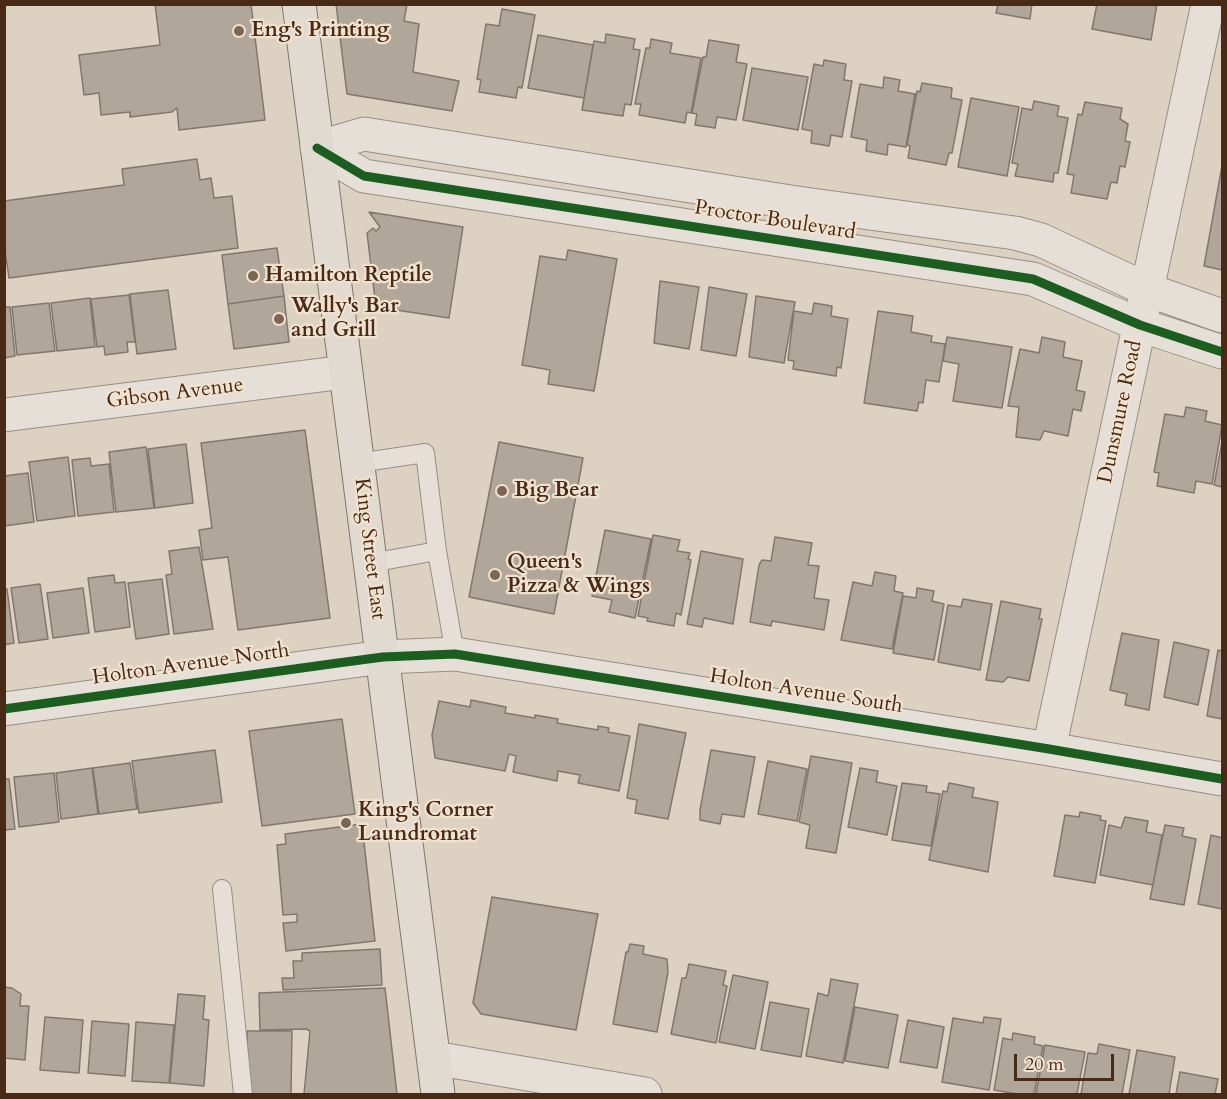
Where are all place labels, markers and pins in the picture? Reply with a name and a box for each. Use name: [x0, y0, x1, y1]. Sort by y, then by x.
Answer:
place label: Eng's Printing: [251, 18, 389, 44]
marker: Eng's Printing: [232, 24, 246, 38]
place label: Hamilton Reptile: [265, 263, 432, 289]
marker: Hamilton Reptile: [246, 269, 260, 283]
place label: Wally's Bar and Grill: [291, 294, 399, 344]
marker: Wally's Bar and Grill: [272, 312, 286, 326]
place label: Big Bear: [514, 478, 599, 504]
marker: Big Bear: [495, 484, 509, 498]
place label: Queen's Pizza & Wings: [507, 550, 650, 600]
marker: Queen's Pizza & Wings: [488, 568, 502, 582]
place label: King's Corner Laundromat: [358, 798, 493, 848]
marker: King's Corner Laundromat: [339, 816, 353, 830]

